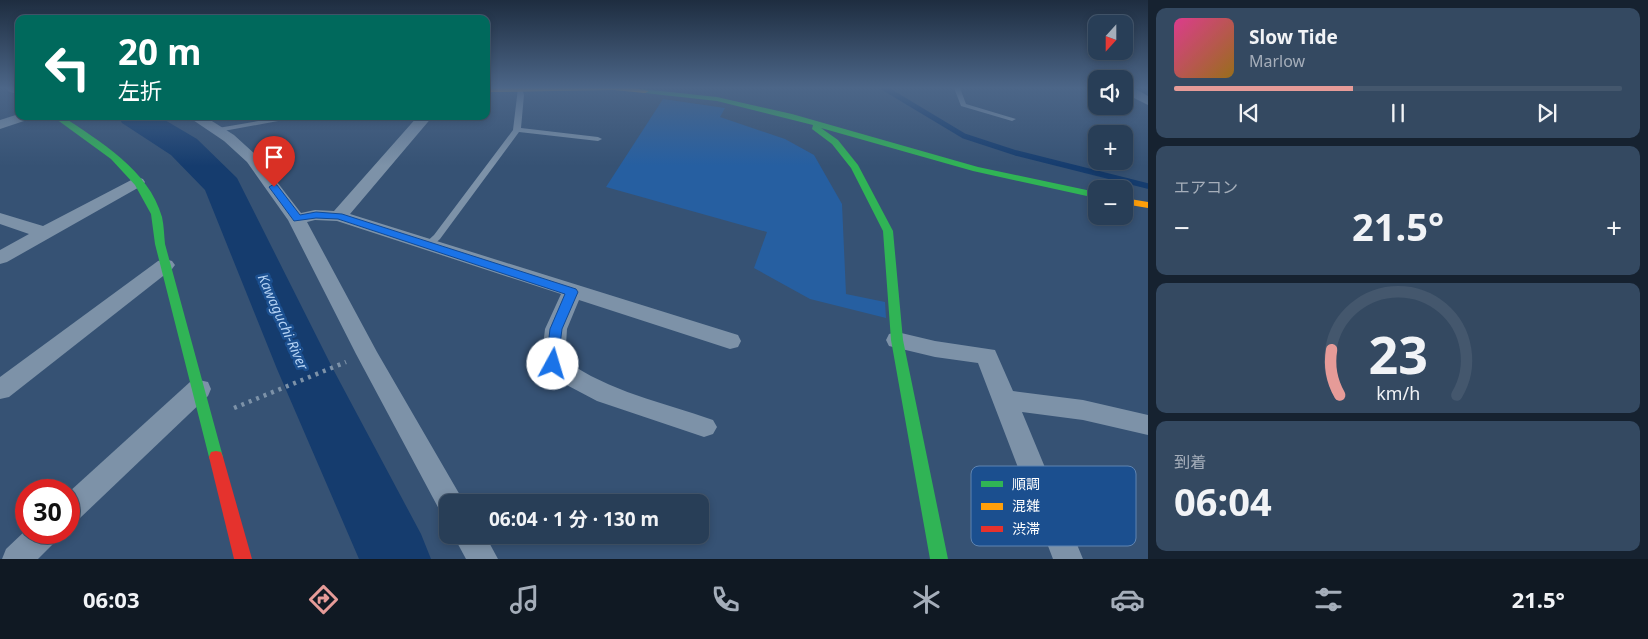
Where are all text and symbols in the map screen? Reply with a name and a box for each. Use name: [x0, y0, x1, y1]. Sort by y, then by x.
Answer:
north arrow: [1088, 15, 1132, 60]
map controls: [1088, 15, 1133, 225]
text: Slow Tide: [1249, 24, 1338, 50]
text: 20 m: [118, 28, 201, 75]
icon: left: [35, 35, 100, 100]
text: Marlow: [1249, 50, 1305, 72]
button: sound: [1088, 70, 1133, 115]
text: 左折: [118, 75, 162, 105]
icon: previous: [1235, 99, 1263, 127]
icon: pause: [1384, 99, 1412, 127]
icon: next: [1533, 99, 1561, 127]
button: +: [1088, 125, 1133, 170]
pin: [253, 136, 295, 187]
icon: arrive: [260, 143, 288, 171]
text: エアコン: [1174, 176, 1238, 198]
button: −: [1088, 180, 1133, 225]
text: 21.5°: [1352, 200, 1444, 252]
text: −: [1174, 208, 1190, 246]
text: +: [1606, 208, 1622, 246]
water label: Kawaguchi-River: [254, 271, 313, 373]
text: 23: [1368, 318, 1428, 389]
position arrow: [526, 337, 578, 389]
text: km/h: [1376, 381, 1420, 405]
text: 到着: [1174, 451, 1206, 473]
legend: [971, 466, 1136, 546]
text: 順調: [1012, 474, 1040, 493]
text: 06:04: [1174, 475, 1272, 527]
speed limit sign: 30: [15, 479, 80, 544]
text: 混雑: [1012, 496, 1040, 515]
text: 06:04 · 1 分 · 130 m: [489, 506, 659, 532]
text: 渋滞: [1012, 519, 1040, 538]
icon: directions: [306, 582, 341, 617]
icon: music: [507, 582, 542, 617]
icon: phone: [708, 582, 743, 617]
icon: climate: [909, 582, 944, 617]
icon: car: [1110, 582, 1145, 617]
icon: filters: [1311, 582, 1346, 617]
text: 06:03: [83, 584, 140, 614]
text: 21.5°: [1512, 584, 1565, 614]

